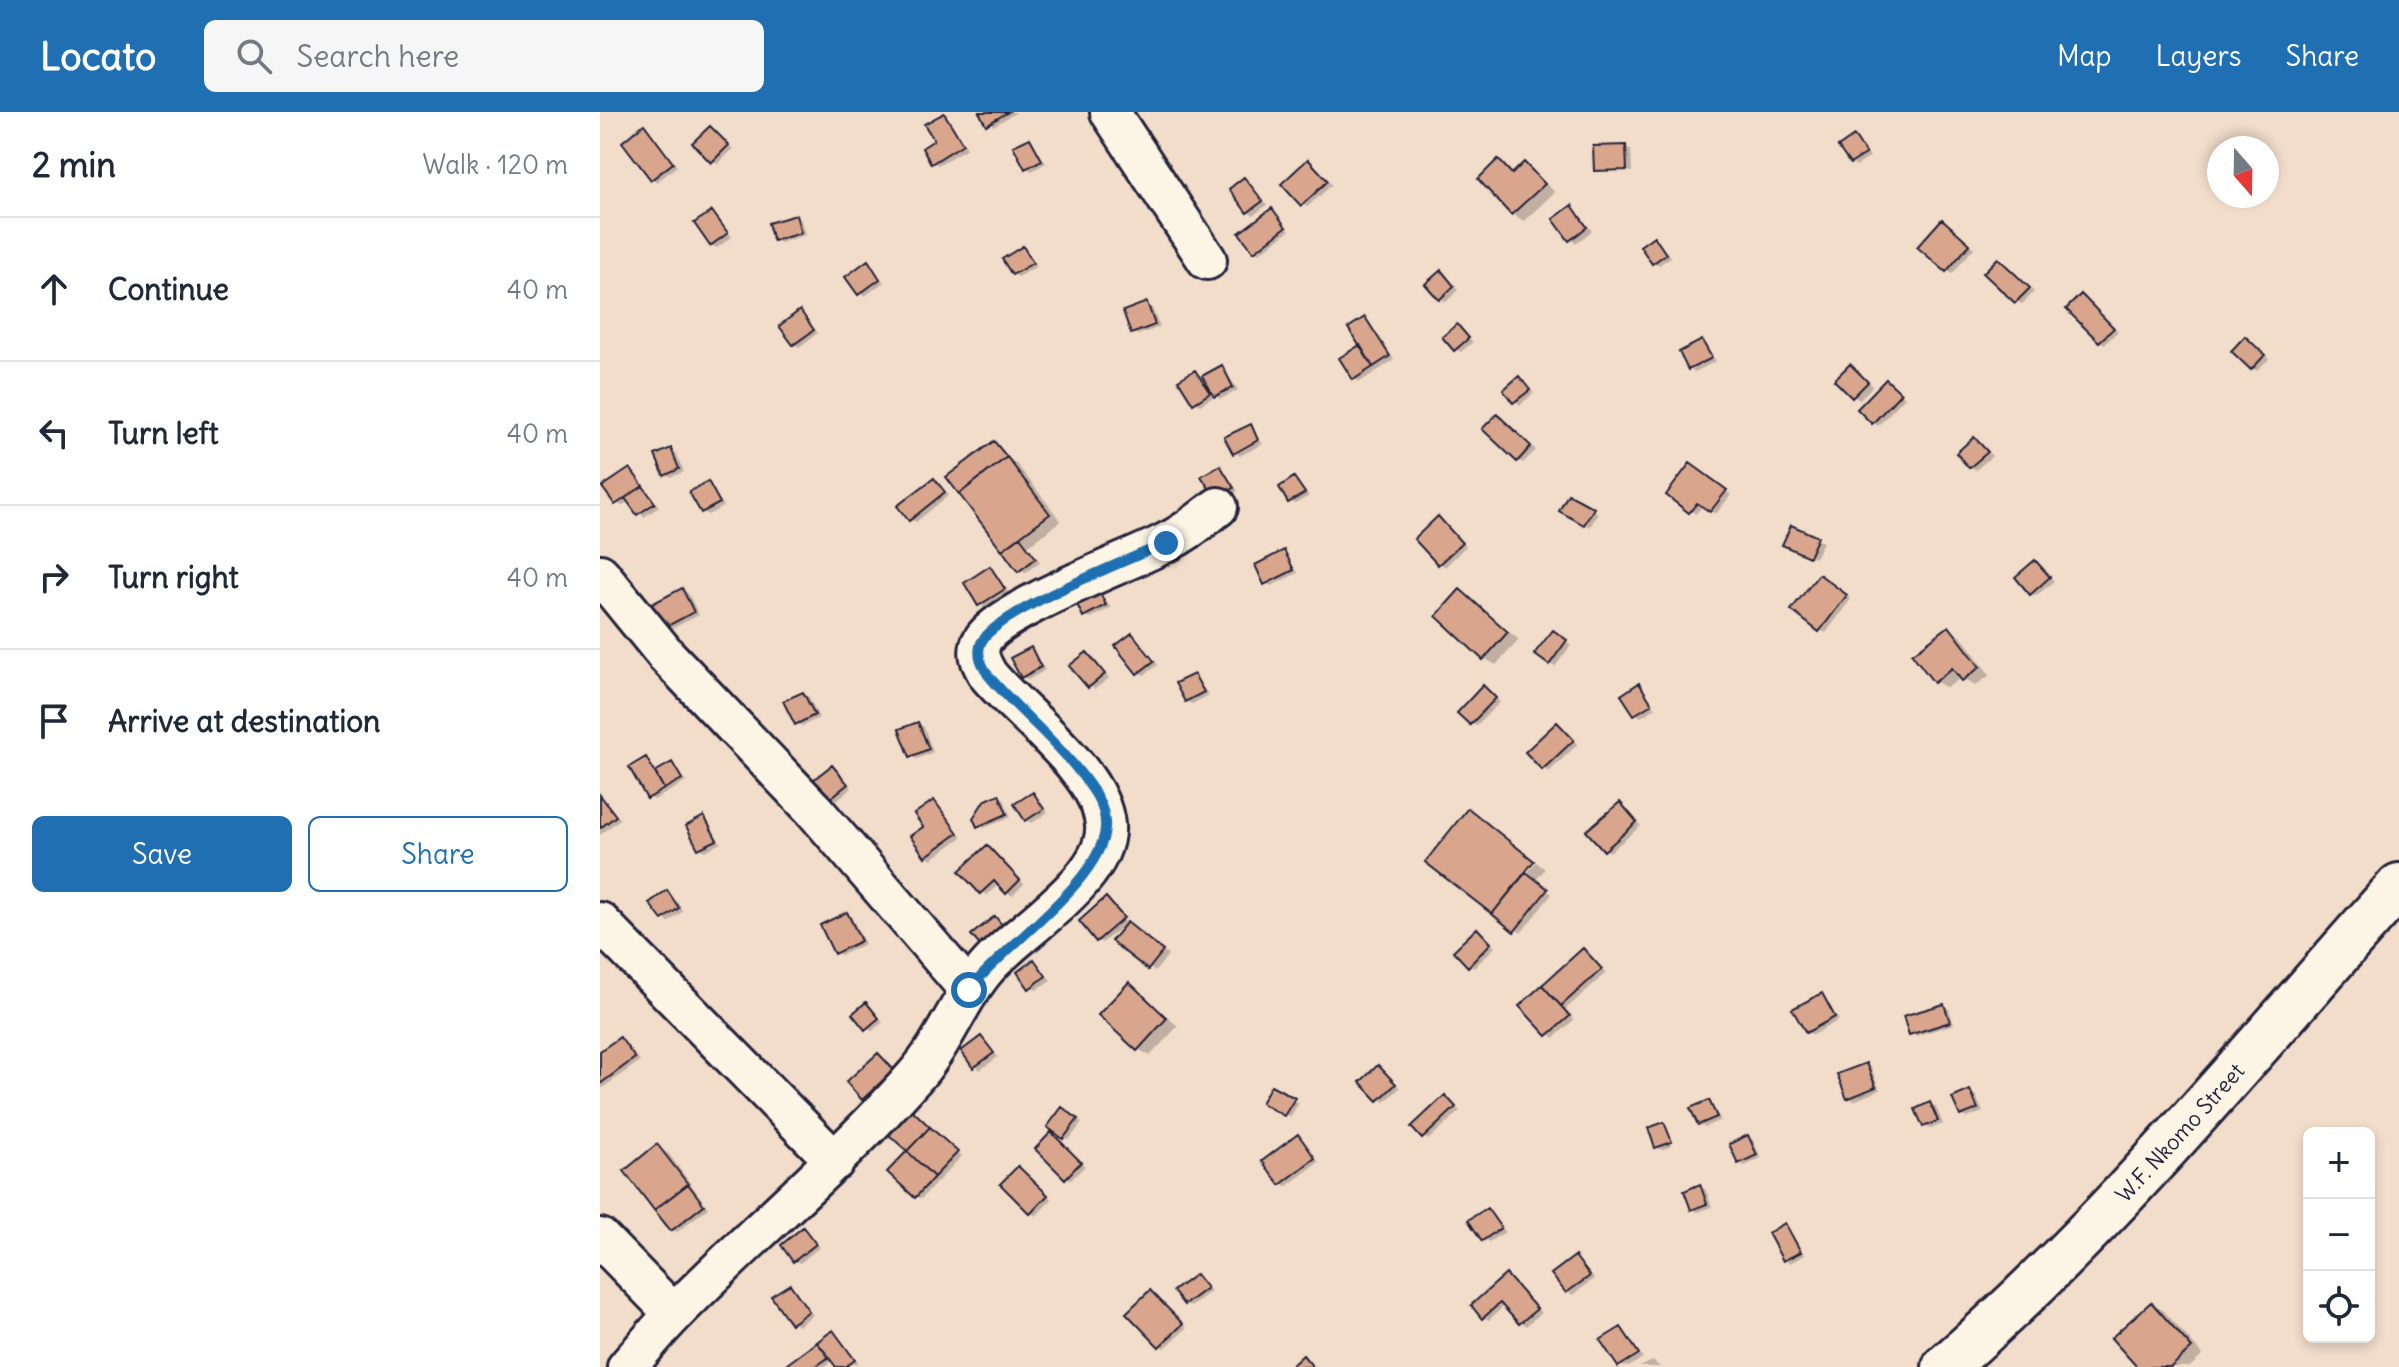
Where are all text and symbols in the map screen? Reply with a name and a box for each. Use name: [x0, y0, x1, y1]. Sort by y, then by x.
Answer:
search box: [204, 20, 764, 92]
text: Locato: [40, 33, 156, 80]
icon: search: [232, 34, 276, 78]
text: Search here: [296, 37, 459, 75]
text: Map: [2057, 38, 2112, 74]
text: Layers: [2156, 38, 2242, 74]
text: Share: [2286, 38, 2359, 74]
north arrow: [2207, 136, 2279, 208]
text: 2 min: [32, 143, 116, 186]
text: Walk · 120 m: [422, 148, 568, 181]
icon: ahead: [32, 267, 76, 311]
text: Continue: [108, 270, 229, 308]
text: 40 m: [507, 273, 568, 306]
icon: left: [32, 411, 76, 455]
text: Turn left: [108, 414, 219, 452]
text: 40 m: [507, 417, 568, 450]
route end: [1148, 525, 1184, 561]
icon: right: [32, 555, 76, 599]
text: Turn right: [108, 558, 239, 596]
text: 40 m: [507, 561, 568, 594]
icon: arrive: [32, 699, 76, 743]
text: Arrive at destination: [108, 702, 380, 740]
button: Save: [32, 816, 292, 892]
button: Share: [308, 816, 568, 892]
route start: [951, 972, 987, 1008]
street label: W.F. Nkomo Street: [2109, 1057, 2250, 1208]
map controls: [2303, 1127, 2375, 1343]
button: +: [2303, 1127, 2375, 1199]
button: −: [2303, 1199, 2375, 1271]
button: locate: [2303, 1271, 2375, 1343]

